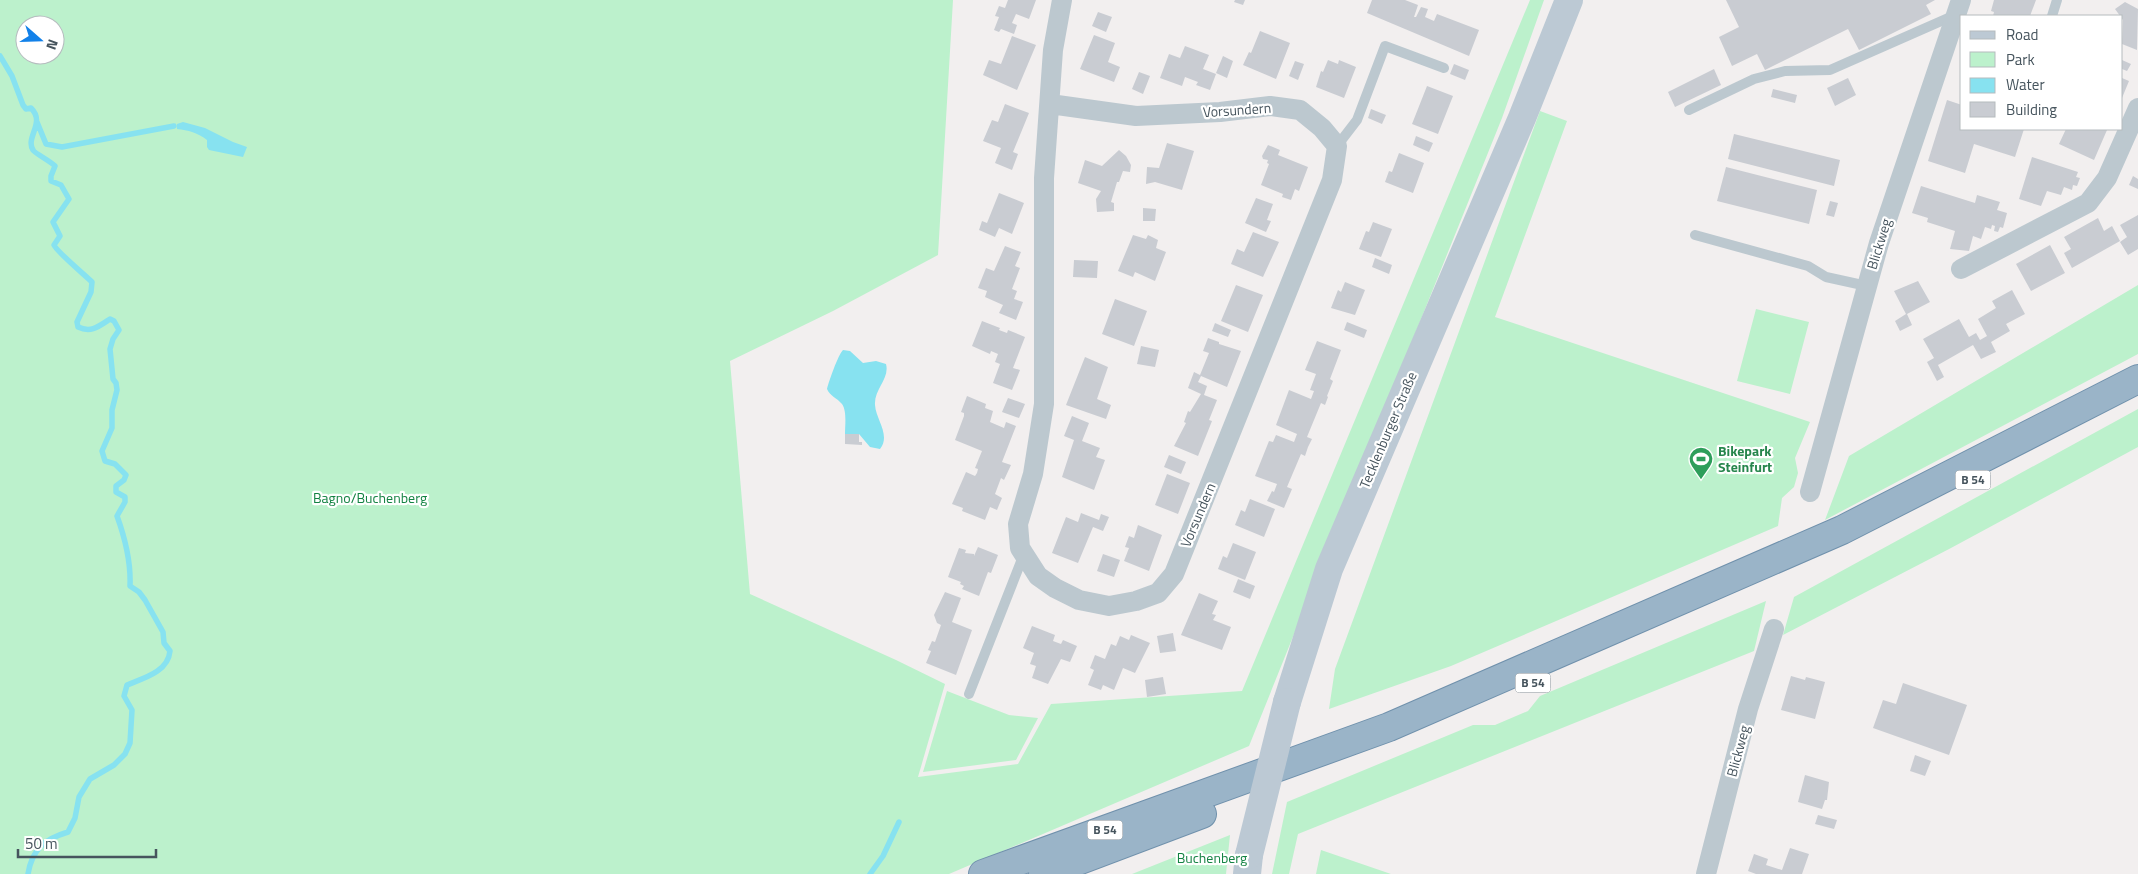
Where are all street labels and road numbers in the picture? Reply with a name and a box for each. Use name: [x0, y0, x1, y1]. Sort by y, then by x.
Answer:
street label: Vorsundern: [1202, 97, 1272, 122]
street label: Blickweg: [1861, 216, 1896, 272]
street label: Tecklenburger Straße: [1353, 368, 1422, 491]
road number: B 54: [1956, 470, 1990, 490]
street label: Vorsundern: [1175, 479, 1221, 550]
road number: B 54: [1516, 674, 1550, 692]
street label: Blickweg: [1721, 723, 1754, 779]
road number: B 54: [1088, 820, 1122, 840]

